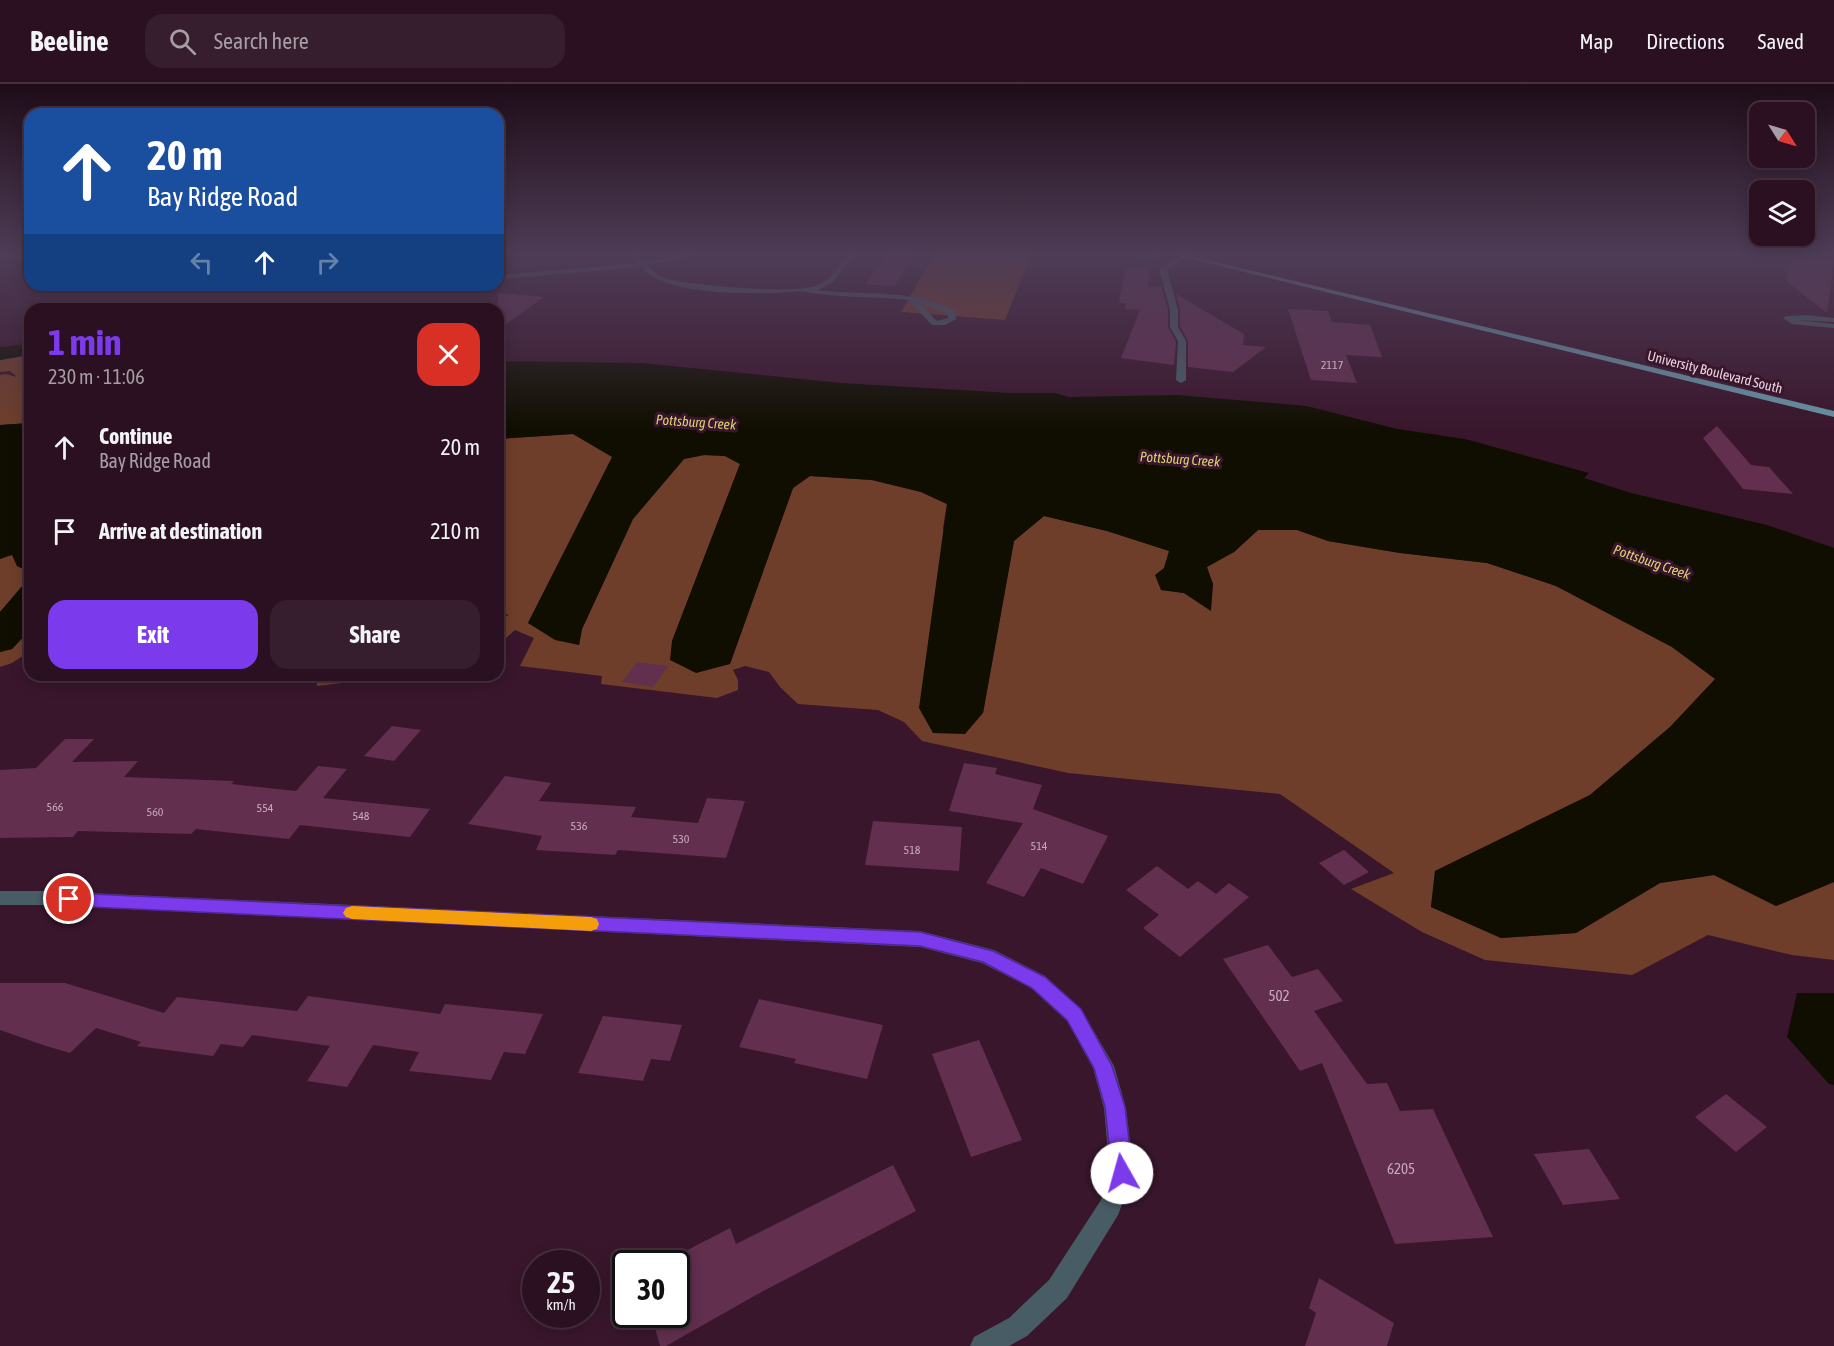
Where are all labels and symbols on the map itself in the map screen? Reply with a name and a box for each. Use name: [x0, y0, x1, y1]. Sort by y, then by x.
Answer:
north arrow: [1749, 102, 1815, 168]
street label: University Boulevard South: [1646, 347, 1784, 397]
house number: 2117: [1321, 358, 1344, 372]
water label: Pottsburg Creek: [655, 411, 738, 433]
water label: Pottsburg Creek: [1139, 448, 1222, 470]
water label: Pottsburg Creek: [1611, 541, 1693, 583]
house number: 566: [47, 800, 64, 814]
house number: 554: [257, 801, 274, 815]
house number: 560: [147, 805, 164, 819]
house number: 548: [353, 809, 370, 823]
house number: 536: [571, 819, 588, 833]
house number: 530: [673, 832, 690, 846]
house number: 514: [1031, 839, 1048, 853]
house number: 518: [904, 843, 921, 857]
pin: [43, 873, 94, 924]
house number: 502: [1268, 987, 1290, 1004]
position arrow: [1090, 1141, 1154, 1205]
house number: 6205: [1387, 1160, 1415, 1177]
speed limit sign: 30: [612, 1250, 690, 1328]

